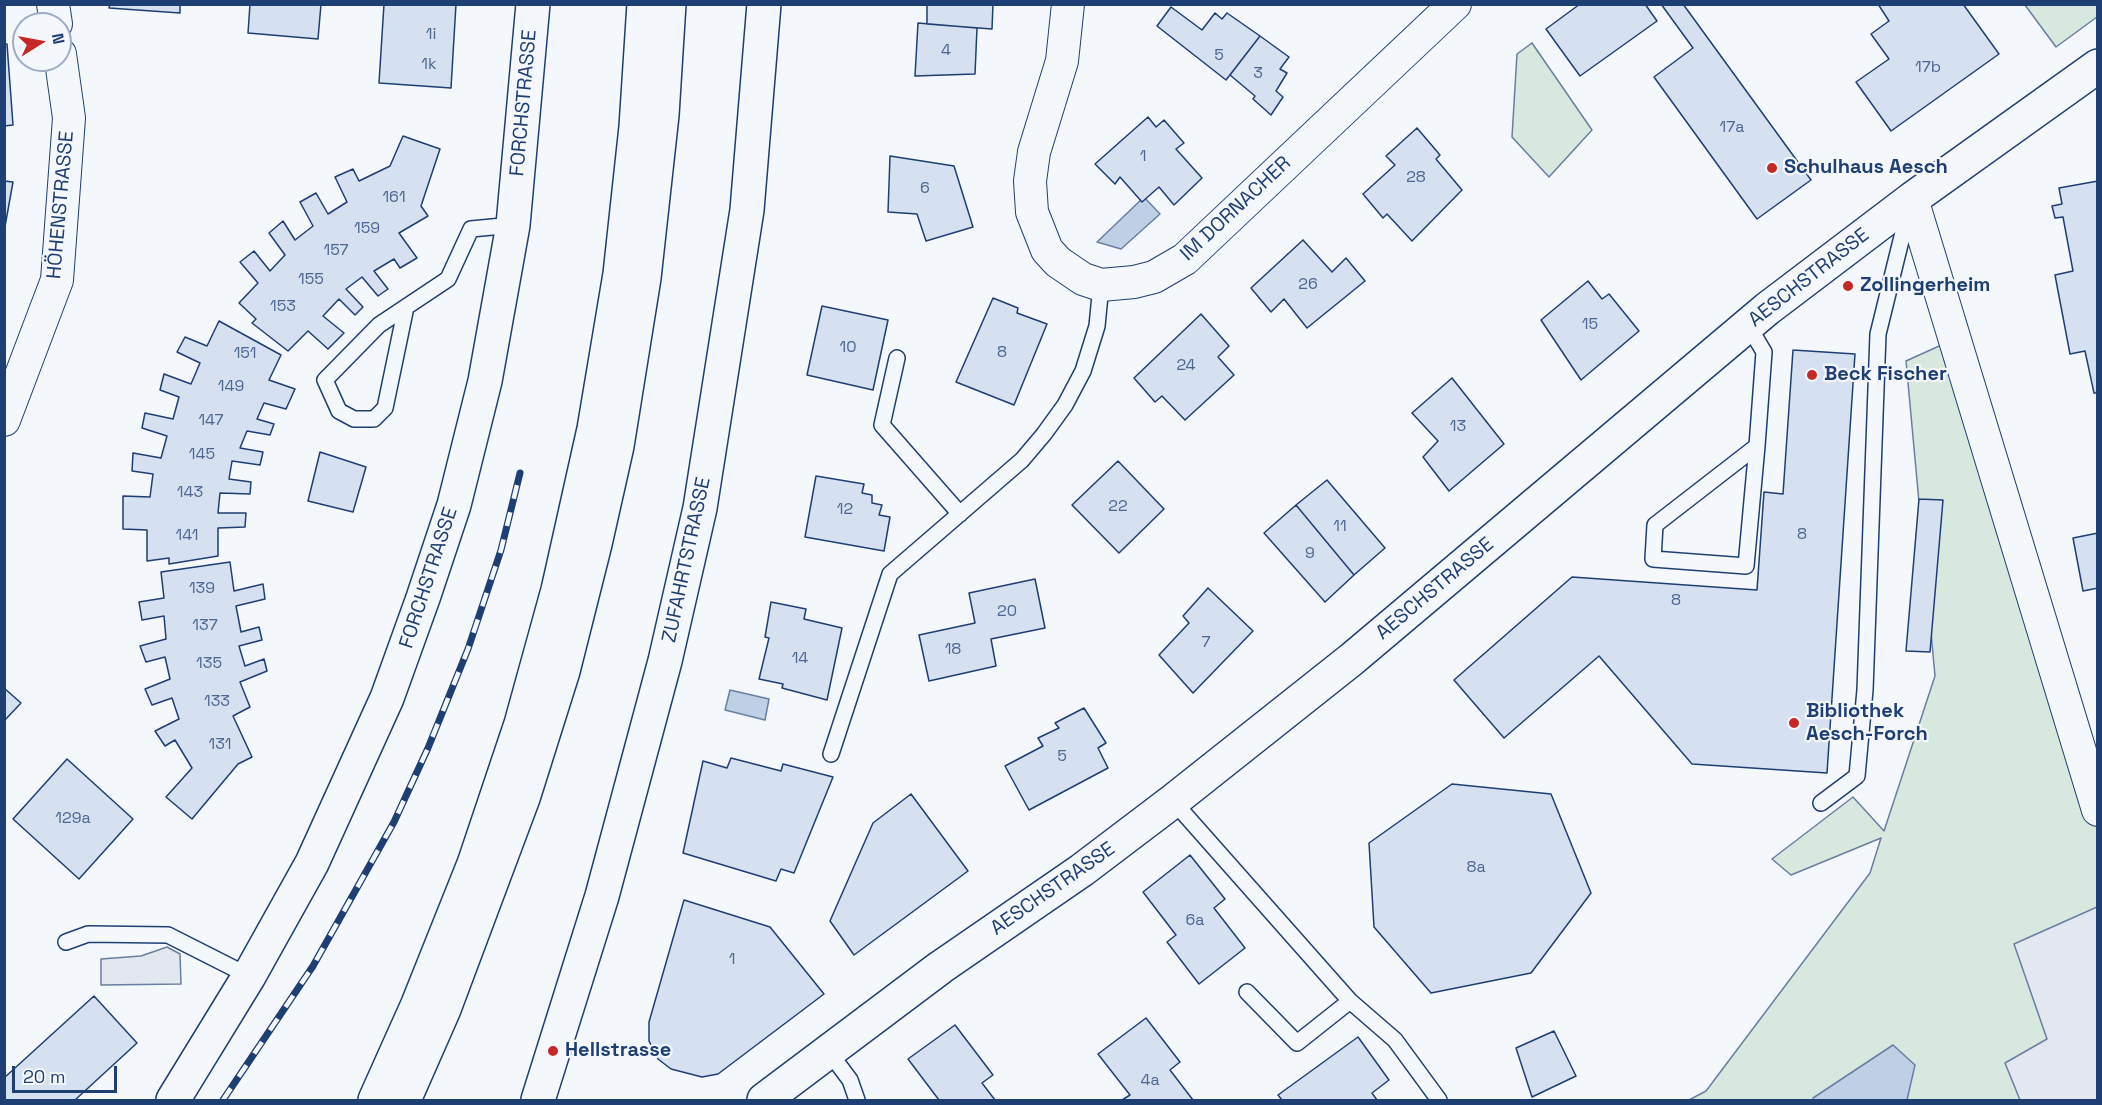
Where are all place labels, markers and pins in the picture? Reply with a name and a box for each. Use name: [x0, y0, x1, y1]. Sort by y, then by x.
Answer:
place label: Schulhaus Aesch: [1784, 156, 1948, 180]
marker: Schulhaus Aesch: [1765, 161, 1779, 175]
place label: Zollingerheim: [1860, 274, 1990, 298]
marker: Zollingerheim: [1841, 279, 1855, 293]
place label: Beck Fischer: [1824, 363, 1947, 387]
marker: Beck Fischer: [1805, 368, 1819, 382]
place label: Bibliothek Aesch-Forch: [1806, 700, 1928, 747]
marker: Bibliothek Aesch-Forch: [1787, 716, 1801, 730]
place label: Hellstrasse: [565, 1039, 671, 1063]
marker: Hellstrasse: [546, 1044, 560, 1058]

